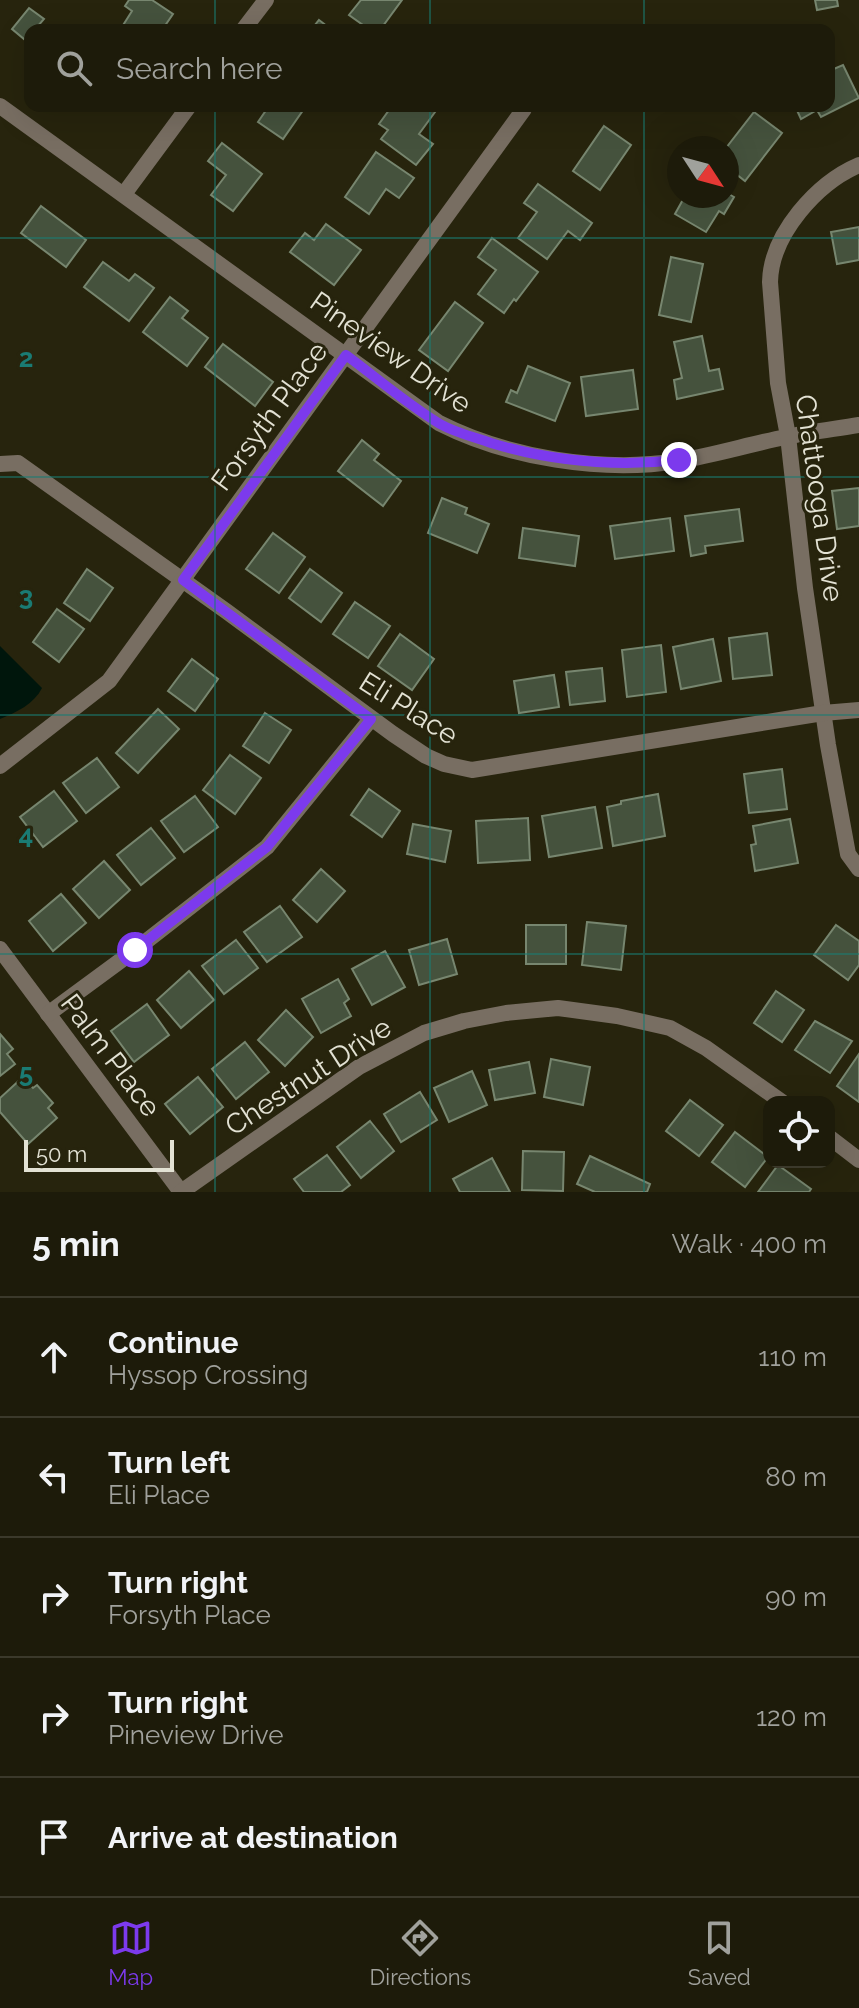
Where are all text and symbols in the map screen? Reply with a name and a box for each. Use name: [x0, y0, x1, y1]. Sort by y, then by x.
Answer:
search box: [24, 24, 835, 112]
icon: search: [52, 46, 96, 90]
text: Search here: [116, 51, 283, 86]
north arrow: [667, 136, 739, 208]
street label: Pineview Drive: [304, 285, 478, 420]
street label: Forsyth Place: [205, 336, 334, 497]
text: 2: [19, 343, 33, 373]
street label: Chattooga Drive: [789, 392, 850, 604]
route end: [661, 442, 697, 478]
text: 3: [19, 581, 33, 611]
street label: Eli Place: [353, 665, 464, 752]
text: 4: [19, 820, 33, 850]
route start: [117, 932, 153, 968]
street label: Palm Place: [54, 987, 167, 1123]
street label: Chestnut Drive: [219, 1011, 397, 1142]
text: 5: [19, 1058, 33, 1088]
map controls: [763, 1096, 835, 1168]
button: locate: [763, 1096, 835, 1168]
scale bar: [24, 1136, 174, 1172]
text: 50 m: [36, 1141, 87, 1167]
text: 5 min: [32, 1224, 120, 1264]
text: Walk · 400 m: [671, 1229, 827, 1259]
text: Continue: [108, 1325, 239, 1360]
icon: ahead: [32, 1335, 76, 1379]
text: 110 m: [758, 1342, 827, 1372]
text: Hyssop Crossing: [108, 1360, 308, 1390]
text: Turn left: [108, 1445, 230, 1480]
icon: left: [32, 1455, 76, 1499]
text: 80 m: [765, 1462, 827, 1492]
text: Eli Place: [108, 1480, 210, 1510]
text: Turn right: [108, 1565, 248, 1600]
icon: right: [32, 1575, 76, 1619]
text: 90 m: [765, 1582, 827, 1612]
text: Forsyth Place: [108, 1600, 271, 1630]
text: Turn right: [108, 1685, 248, 1720]
icon: right: [32, 1695, 76, 1739]
text: 120 m: [756, 1702, 827, 1732]
text: Pineview Drive: [108, 1720, 283, 1750]
icon: arrive: [32, 1815, 76, 1859]
text: Arrive at destination: [108, 1820, 398, 1855]
tab: Map: [108, 1916, 153, 1990]
tab: Directions: [370, 1916, 471, 1990]
tab: Saved: [688, 1916, 751, 1990]

